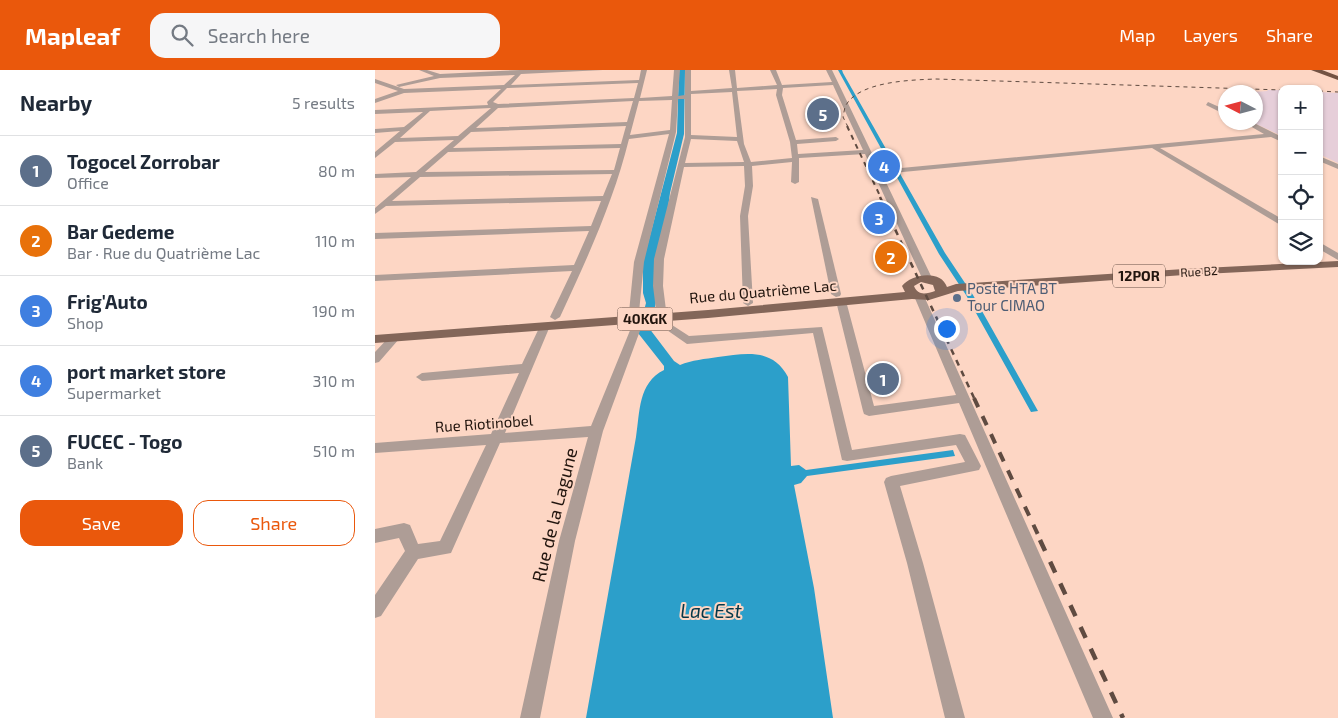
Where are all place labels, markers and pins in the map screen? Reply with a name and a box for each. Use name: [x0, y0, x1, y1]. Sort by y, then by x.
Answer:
pin: 5: [807, 95, 839, 133]
pin: 4: [868, 147, 900, 185]
pin: 3: [863, 199, 895, 237]
pin: 2: [875, 238, 907, 276]
place label: Poste HTA BT Tour CIMAO: [967, 279, 1057, 314]
marker: Poste HTA BT Tour CIMAO: [951, 292, 963, 304]
pin: 1: [867, 360, 899, 398]

